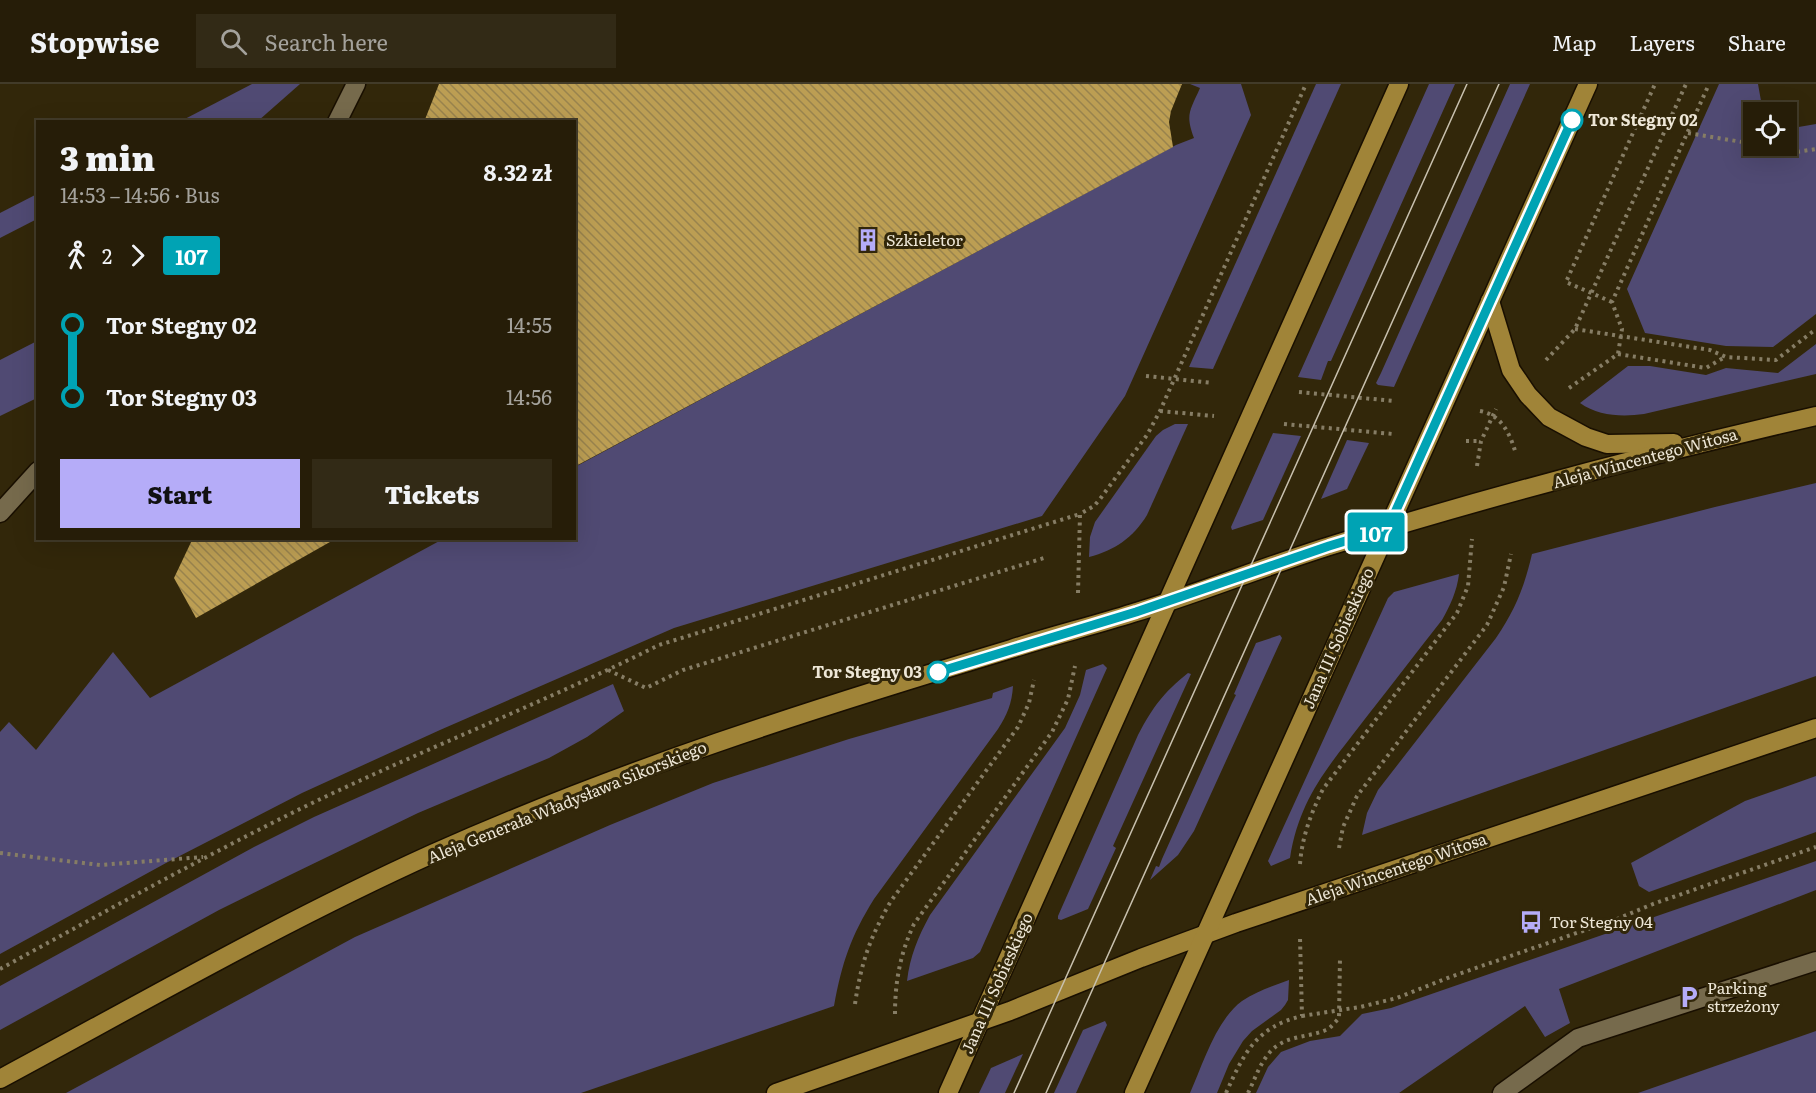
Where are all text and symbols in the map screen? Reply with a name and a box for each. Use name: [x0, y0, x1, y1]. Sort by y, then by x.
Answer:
search box: [196, 14, 616, 68]
text: Stopwise: [30, 20, 160, 62]
icon: search: [217, 25, 250, 58]
text: Search here: [265, 25, 388, 58]
text: Map: [1552, 26, 1597, 57]
text: Layers: [1630, 26, 1695, 57]
text: Share: [1728, 26, 1786, 57]
map controls: [1743, 102, 1797, 156]
button: locate: [1743, 102, 1797, 156]
place label: Tor Stegny 02: [1588, 107, 1698, 131]
marker: Tor Stegny 02: [1561, 109, 1583, 131]
text: 3 min: [60, 132, 155, 181]
text: 8.32 zł: [484, 155, 552, 188]
text: 14:53 – 14:56 · Bus: [60, 179, 220, 209]
building icon: Szkieletor: [855, 227, 881, 253]
place label: Szkieletor: [886, 227, 963, 251]
icon: walk: [60, 239, 93, 272]
icon: forward: [121, 239, 154, 272]
text: 2: [102, 240, 112, 270]
text: 107: [175, 240, 208, 271]
text: Tor Stegny 02: [106, 308, 257, 341]
text: 14:55: [507, 309, 552, 339]
text: Tor Stegny 03: [106, 380, 257, 413]
text: 14:56: [506, 381, 552, 411]
street label: Aleja Wincentego Witosa: [1550, 421, 1740, 493]
button: Start: [60, 459, 300, 528]
button: Tickets: [312, 459, 552, 528]
line badge: 107: [1342, 512, 1410, 552]
text: 107: [1360, 517, 1392, 548]
street label: Jana III Sobieskiego: [1295, 563, 1379, 712]
place label: Tor Stegny 03: [812, 659, 922, 683]
marker: Tor Stegny 03: [927, 661, 949, 683]
street label: Aleja Generała Władysława Sikorskiego: [423, 734, 710, 868]
street label: Aleja Wincentego Witosa: [1302, 826, 1490, 910]
street label: Jana III Sobieskiego: [954, 908, 1038, 1057]
bus stop icon: Tor Stegny 04: [1518, 909, 1544, 935]
place label: Tor Stegny 04: [1549, 909, 1653, 933]
place label: Parking strzeżony: [1707, 975, 1780, 1017]
parking icon: Parking strzeżony: [1676, 984, 1702, 1010]

